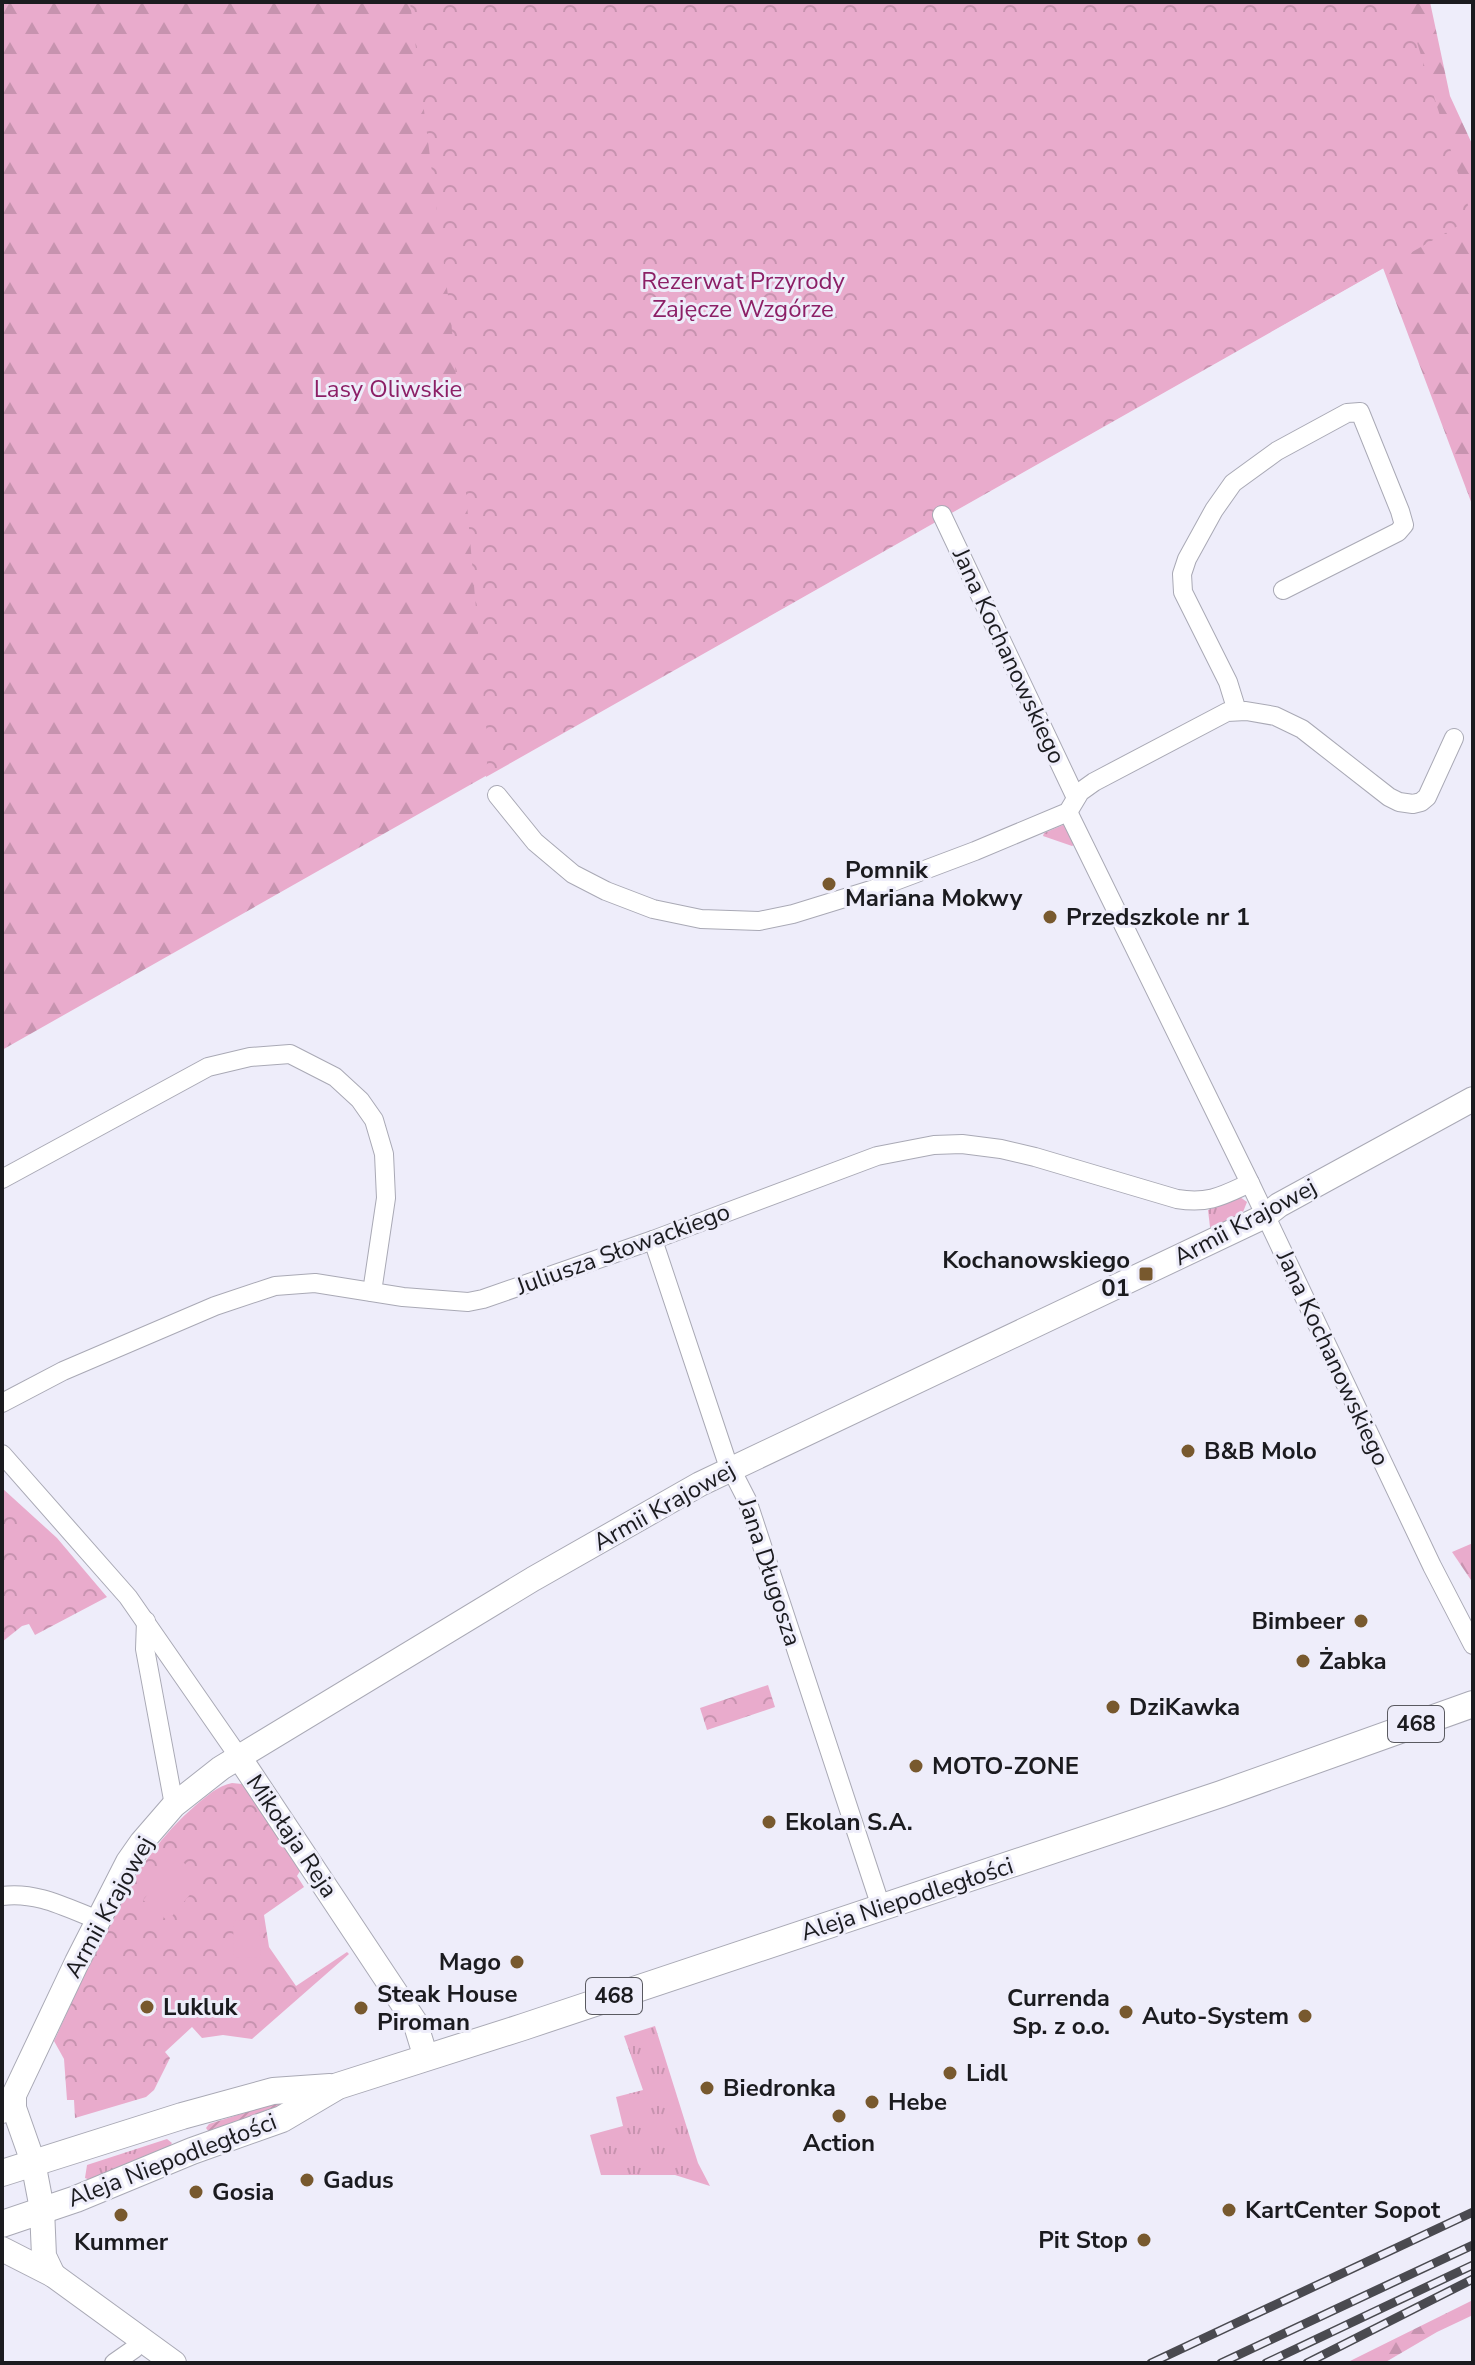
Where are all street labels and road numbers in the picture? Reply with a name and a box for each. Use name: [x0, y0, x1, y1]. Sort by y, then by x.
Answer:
street label: Jana Kochanowskiego: [945, 542, 1073, 769]
street label: Armii Krajowej: [1168, 1171, 1322, 1273]
street label: Juliusza Słowackiego: [511, 1195, 734, 1303]
street label: Jana Kochanowskiego: [1269, 1244, 1397, 1471]
street label: Armii Krajowej: [587, 1454, 741, 1558]
street label: Jana Długosza: [731, 1493, 809, 1650]
road number: 468: [1388, 1706, 1444, 1742]
street label: Mikołaja Reja: [239, 1768, 345, 1904]
street label: Armii Krajowej: [57, 1830, 161, 1984]
street label: Aleja Niepodległości: [797, 1850, 1017, 1948]
road number: 468: [586, 1978, 642, 2014]
street label: Aleja Niepodległości: [63, 2105, 281, 2215]

